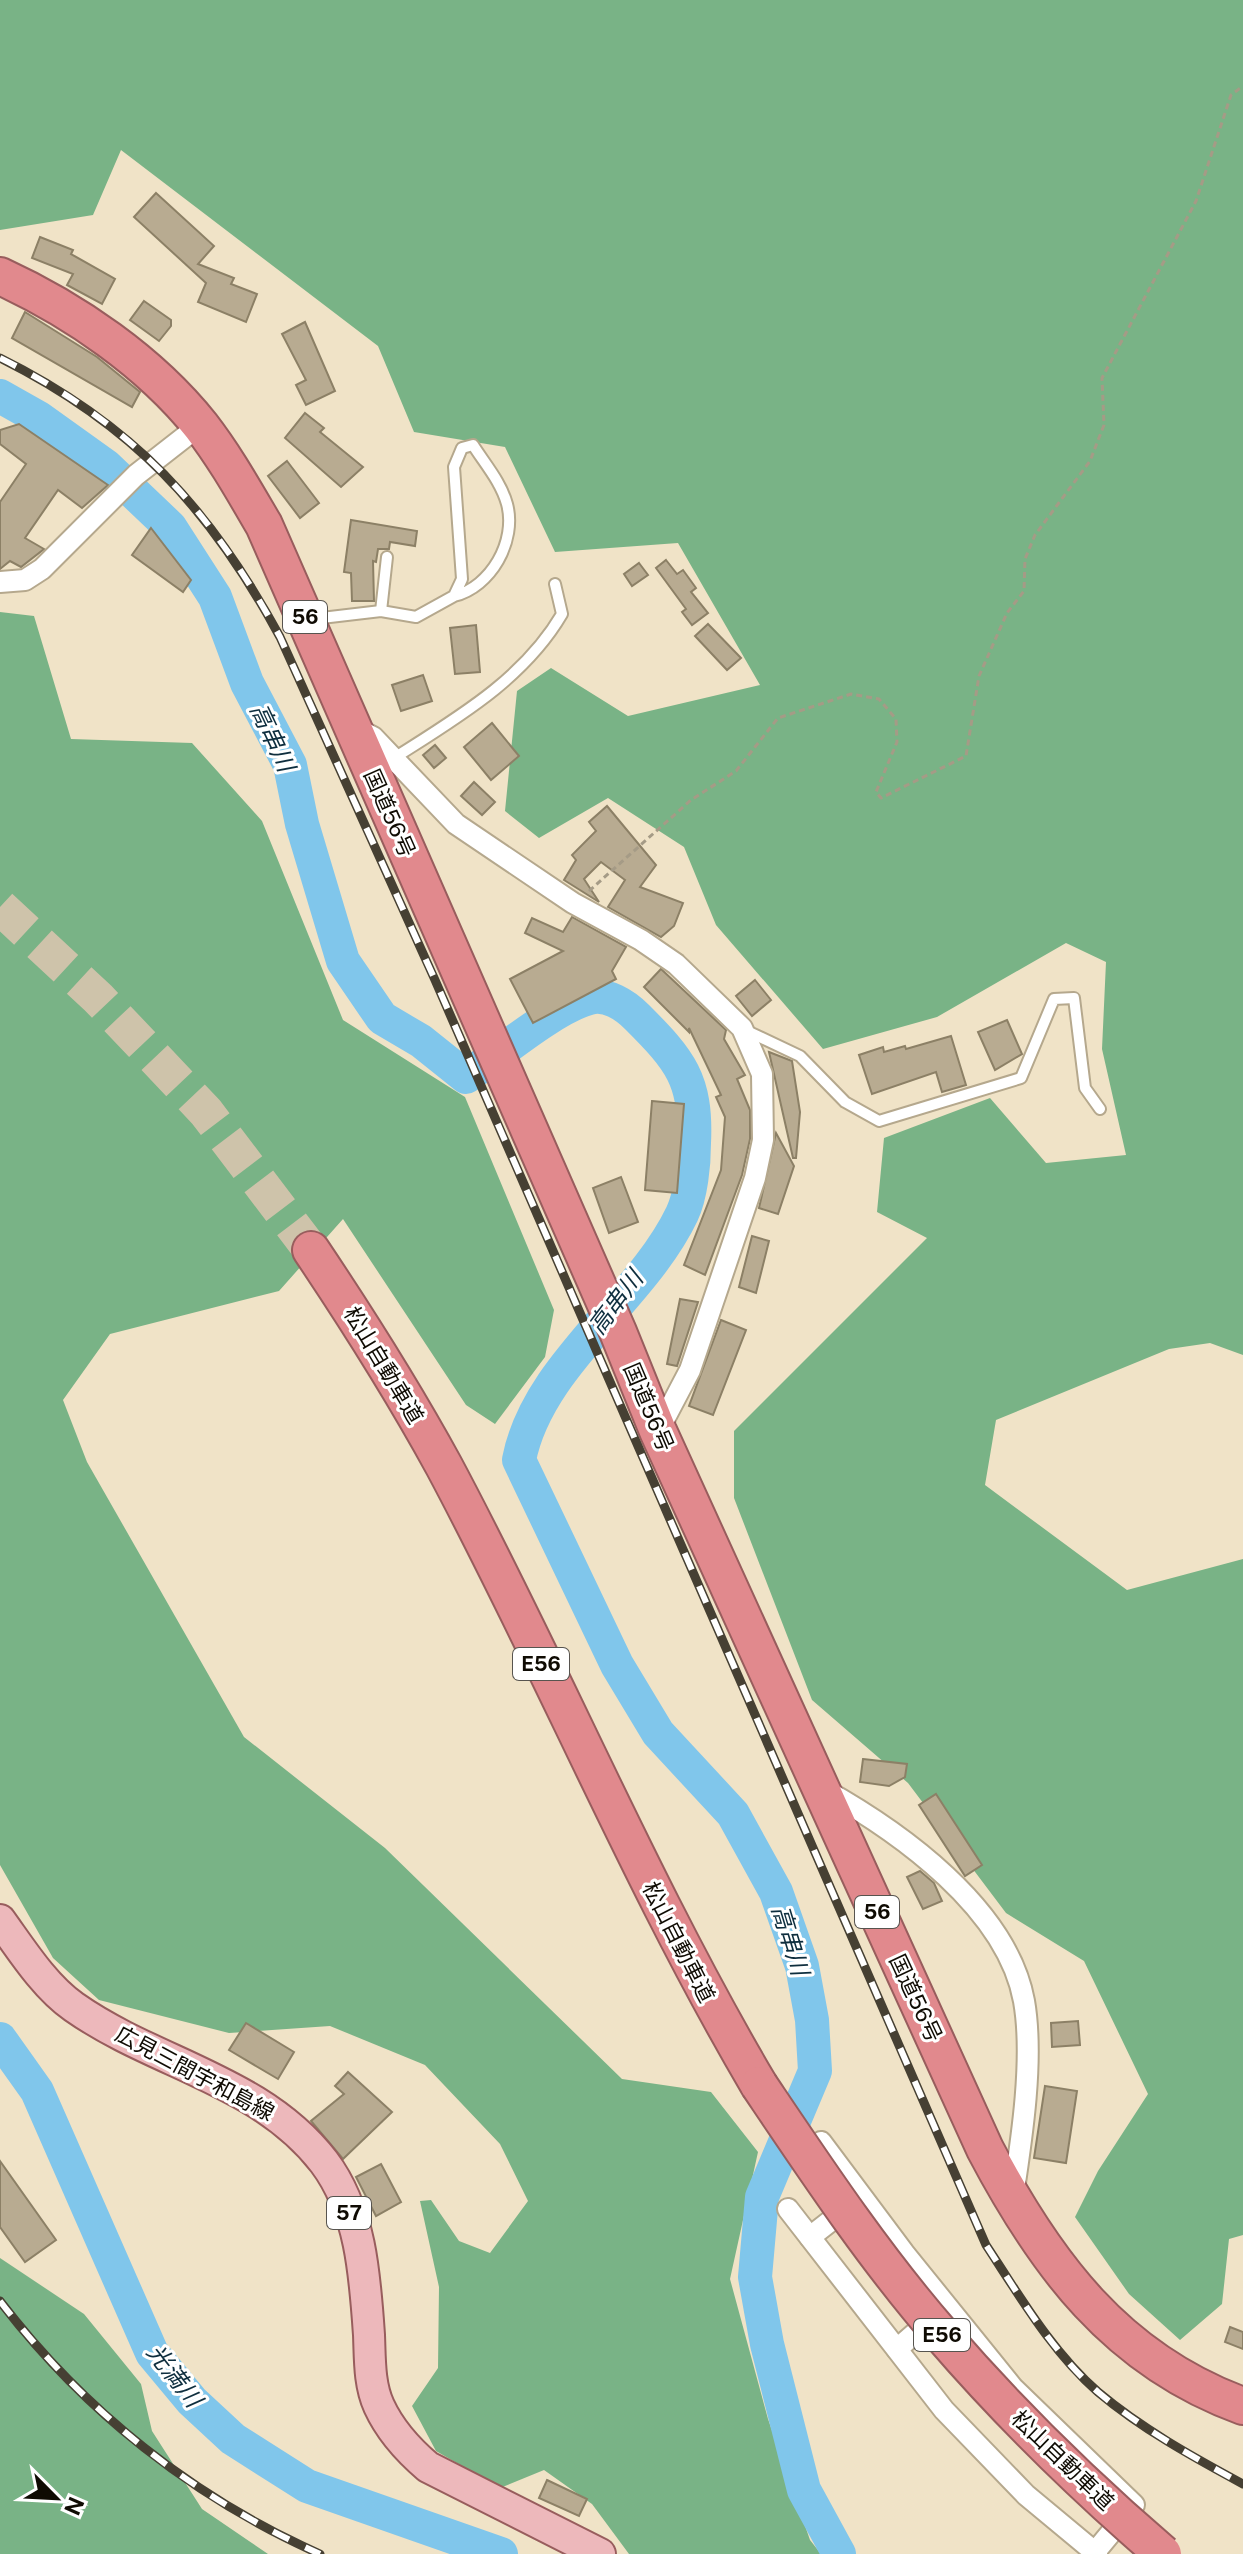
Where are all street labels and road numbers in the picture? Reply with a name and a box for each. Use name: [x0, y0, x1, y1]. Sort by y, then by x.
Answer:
road number: 56: [283, 601, 327, 633]
street label: 国道56号: [359, 765, 421, 861]
street label: 松山自動車道: [339, 1302, 429, 1428]
street label: 国道56号: [619, 1359, 679, 1455]
road number: E56: [513, 1648, 569, 1680]
street label: 松山自動車道: [637, 1877, 721, 2007]
road number: 56: [855, 1896, 899, 1928]
street label: 国道56号: [884, 1950, 948, 2046]
street label: 広見三間宇和島線: [111, 2020, 279, 2126]
road number: 57: [327, 2197, 371, 2229]
road number: E56: [914, 2319, 970, 2351]
street label: 松山自動車道: [1006, 2405, 1120, 2515]

